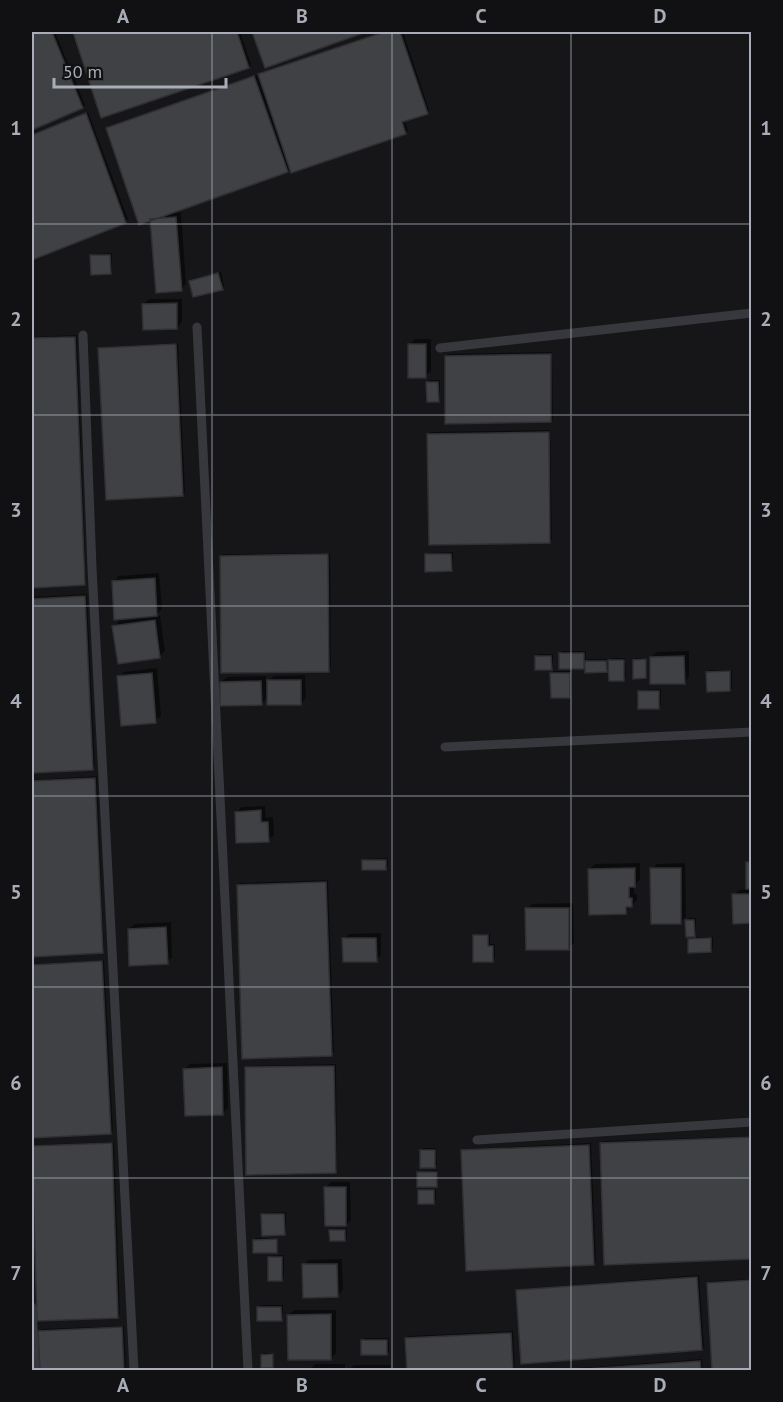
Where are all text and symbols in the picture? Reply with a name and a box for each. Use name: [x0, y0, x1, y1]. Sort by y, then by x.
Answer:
text: A: [117, 3, 130, 29]
text: B: [296, 3, 308, 29]
text: C: [475, 3, 487, 29]
text: D: [654, 3, 667, 29]
scale bar: [54, 51, 226, 89]
text: 50 m: [63, 60, 102, 83]
text: 1: [10, 115, 22, 141]
text: 1: [760, 115, 772, 141]
text: 2: [10, 306, 22, 332]
text: 2: [760, 306, 772, 332]
text: 3: [10, 497, 22, 523]
text: 3: [760, 497, 772, 523]
text: 4: [10, 688, 22, 714]
text: 4: [760, 688, 772, 714]
text: 5: [10, 879, 22, 905]
text: 5: [760, 879, 772, 905]
text: 6: [10, 1070, 22, 1096]
text: 6: [760, 1070, 772, 1096]
text: 7: [10, 1260, 22, 1286]
text: 7: [760, 1260, 772, 1286]
text: A: [117, 1372, 130, 1398]
text: B: [296, 1372, 308, 1398]
text: C: [475, 1372, 487, 1398]
text: D: [654, 1372, 667, 1398]

